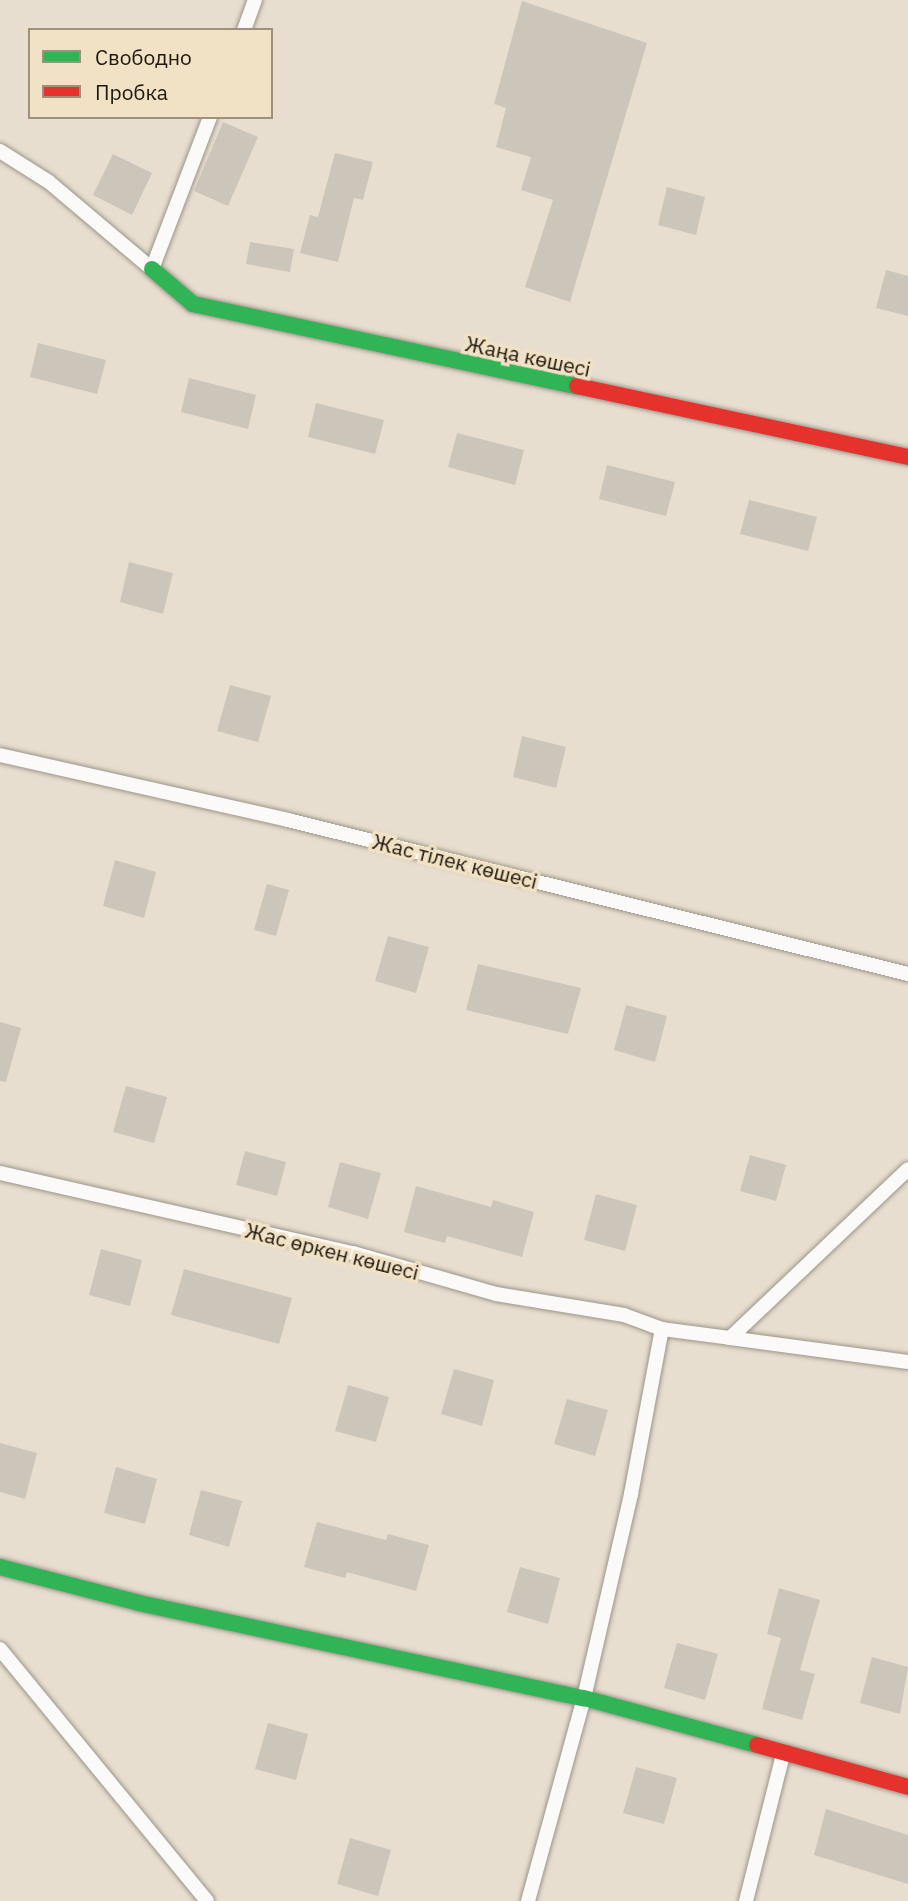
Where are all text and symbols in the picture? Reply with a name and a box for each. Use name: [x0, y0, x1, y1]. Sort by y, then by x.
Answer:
legend: [28, 28, 273, 119]
text: Свободно: [95, 43, 192, 71]
text: Пробка: [95, 78, 168, 106]
street label: Жаңа көшесі: [463, 330, 593, 382]
street label: Жас тілек көшесі: [370, 828, 540, 894]
street label: Жас өркен көшесі: [242, 1217, 422, 1285]

